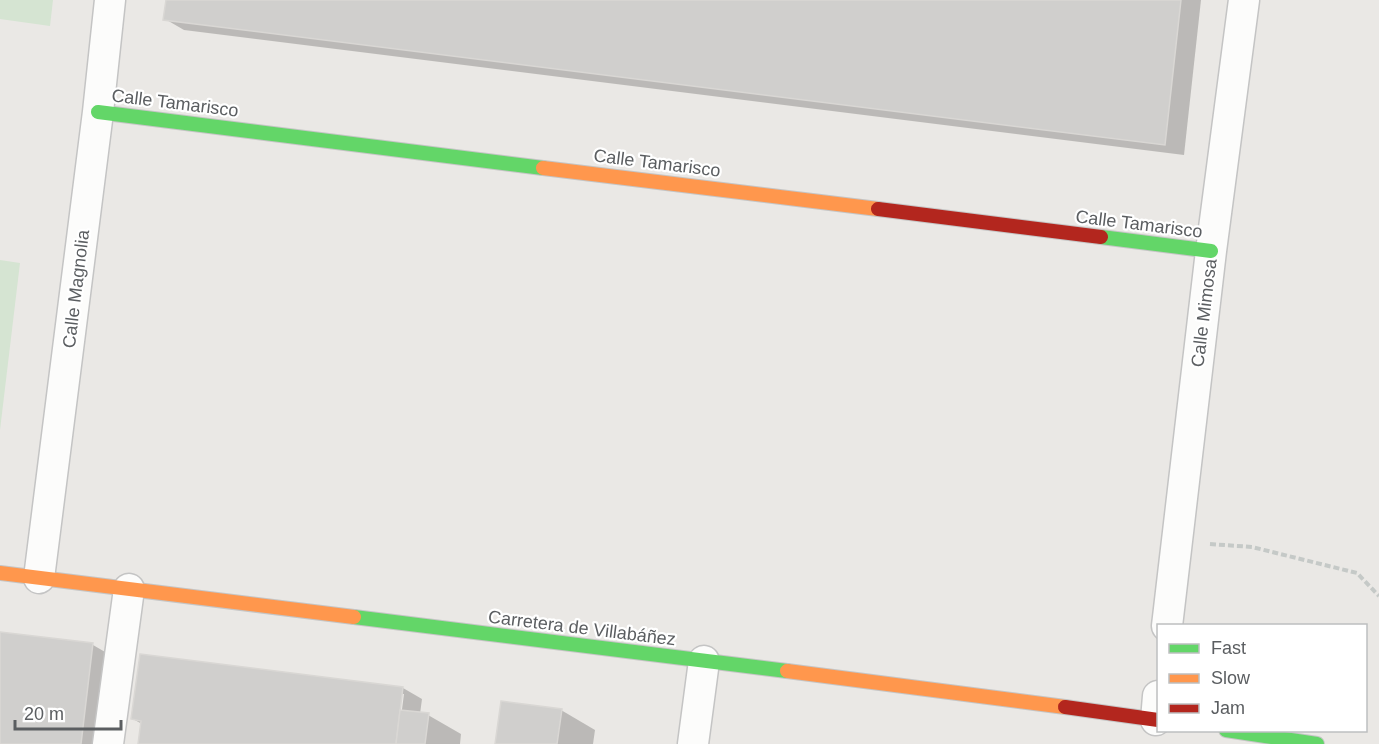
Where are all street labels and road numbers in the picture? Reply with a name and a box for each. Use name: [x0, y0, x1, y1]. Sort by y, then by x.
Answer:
street label: Calle Tamarisco: [110, 85, 240, 121]
street label: Calle Tamarisco: [592, 145, 722, 181]
street label: Calle Tamarisco: [1074, 206, 1204, 242]
street label: Calle Magnolia: [59, 228, 93, 349]
street label: Calle Mimosa: [1187, 257, 1221, 368]
street label: Carretera de Villabáñez: [487, 607, 677, 649]

